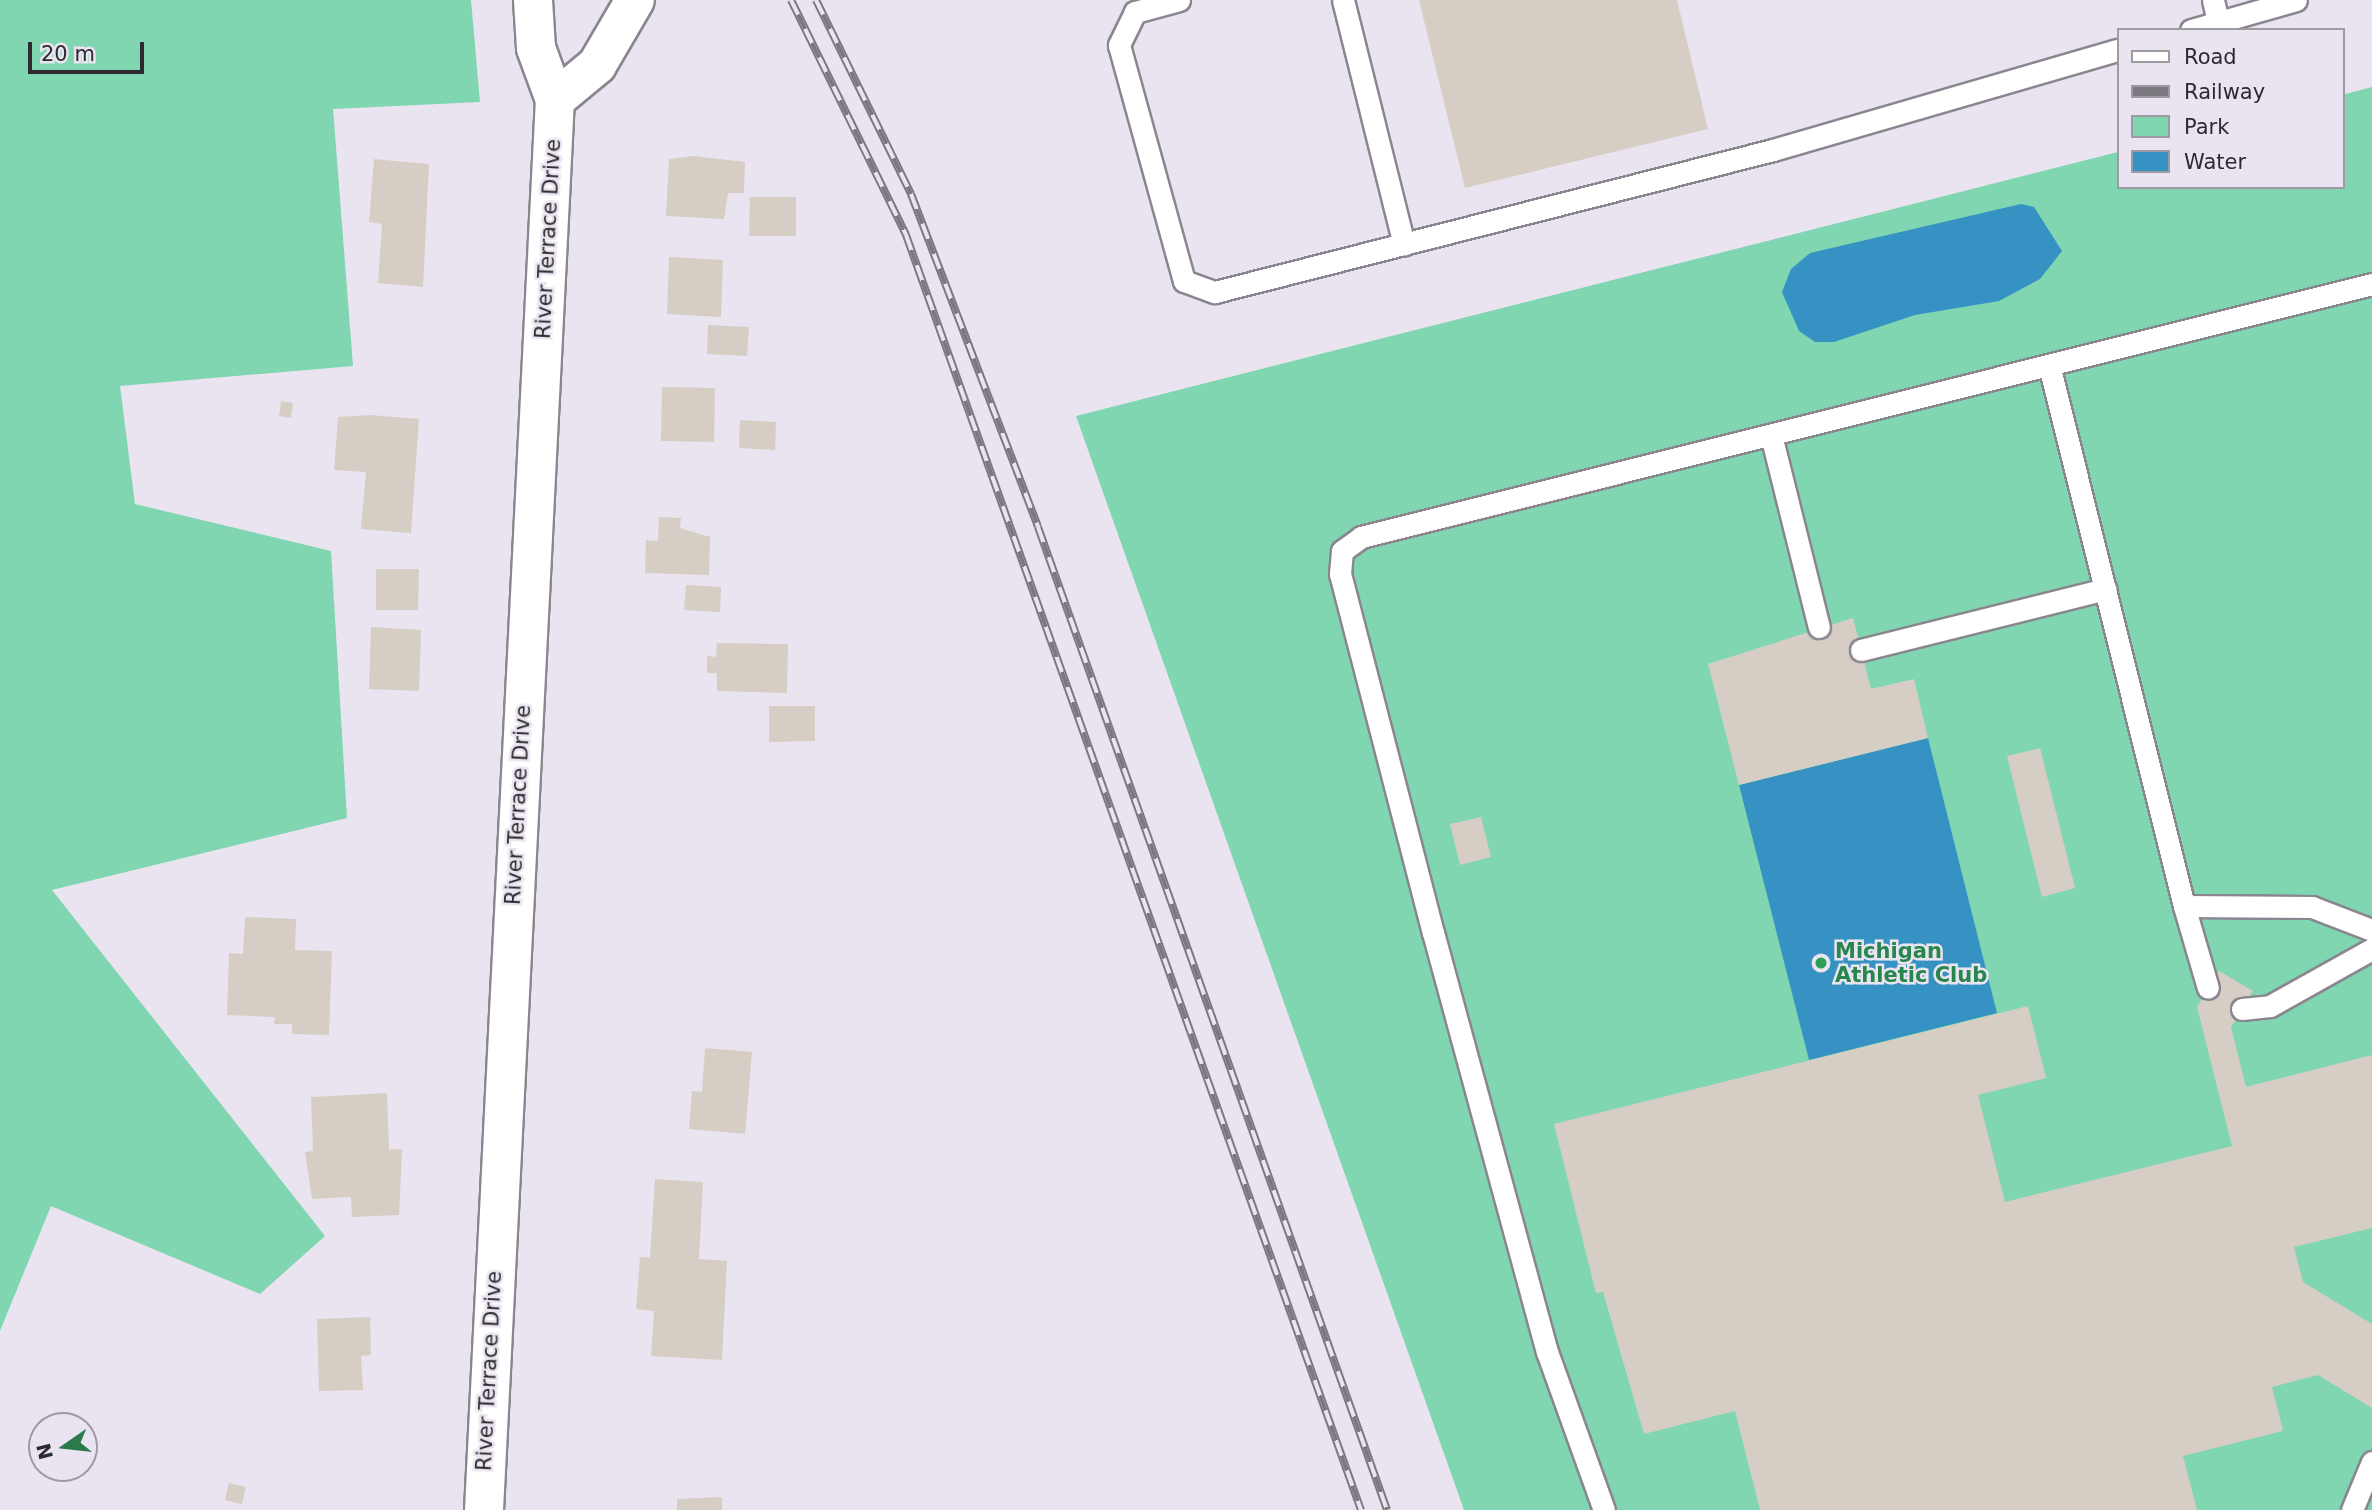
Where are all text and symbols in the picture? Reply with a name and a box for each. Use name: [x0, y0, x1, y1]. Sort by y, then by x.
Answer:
scale bar: [32, 28, 147, 72]
legend: [2116, 28, 2344, 189]
text: 20 m: [41, 42, 95, 66]
text: Road: [2184, 45, 2237, 69]
text: Railway: [2184, 80, 2265, 104]
text: Park: [2184, 115, 2229, 139]
street label: River Terrace Drive: [530, 138, 566, 340]
text: Water: [2184, 150, 2246, 174]
street label: River Terrace Drive: [500, 704, 536, 906]
place label: Michigan Athletic Club: [1835, 938, 1987, 988]
marker: Michigan Athletic Club: [1813, 955, 1829, 971]
street label: River Terrace Drive: [471, 1270, 507, 1472]
north arrow: [28, 1412, 98, 1482]
text: N: [32, 1441, 57, 1462]

